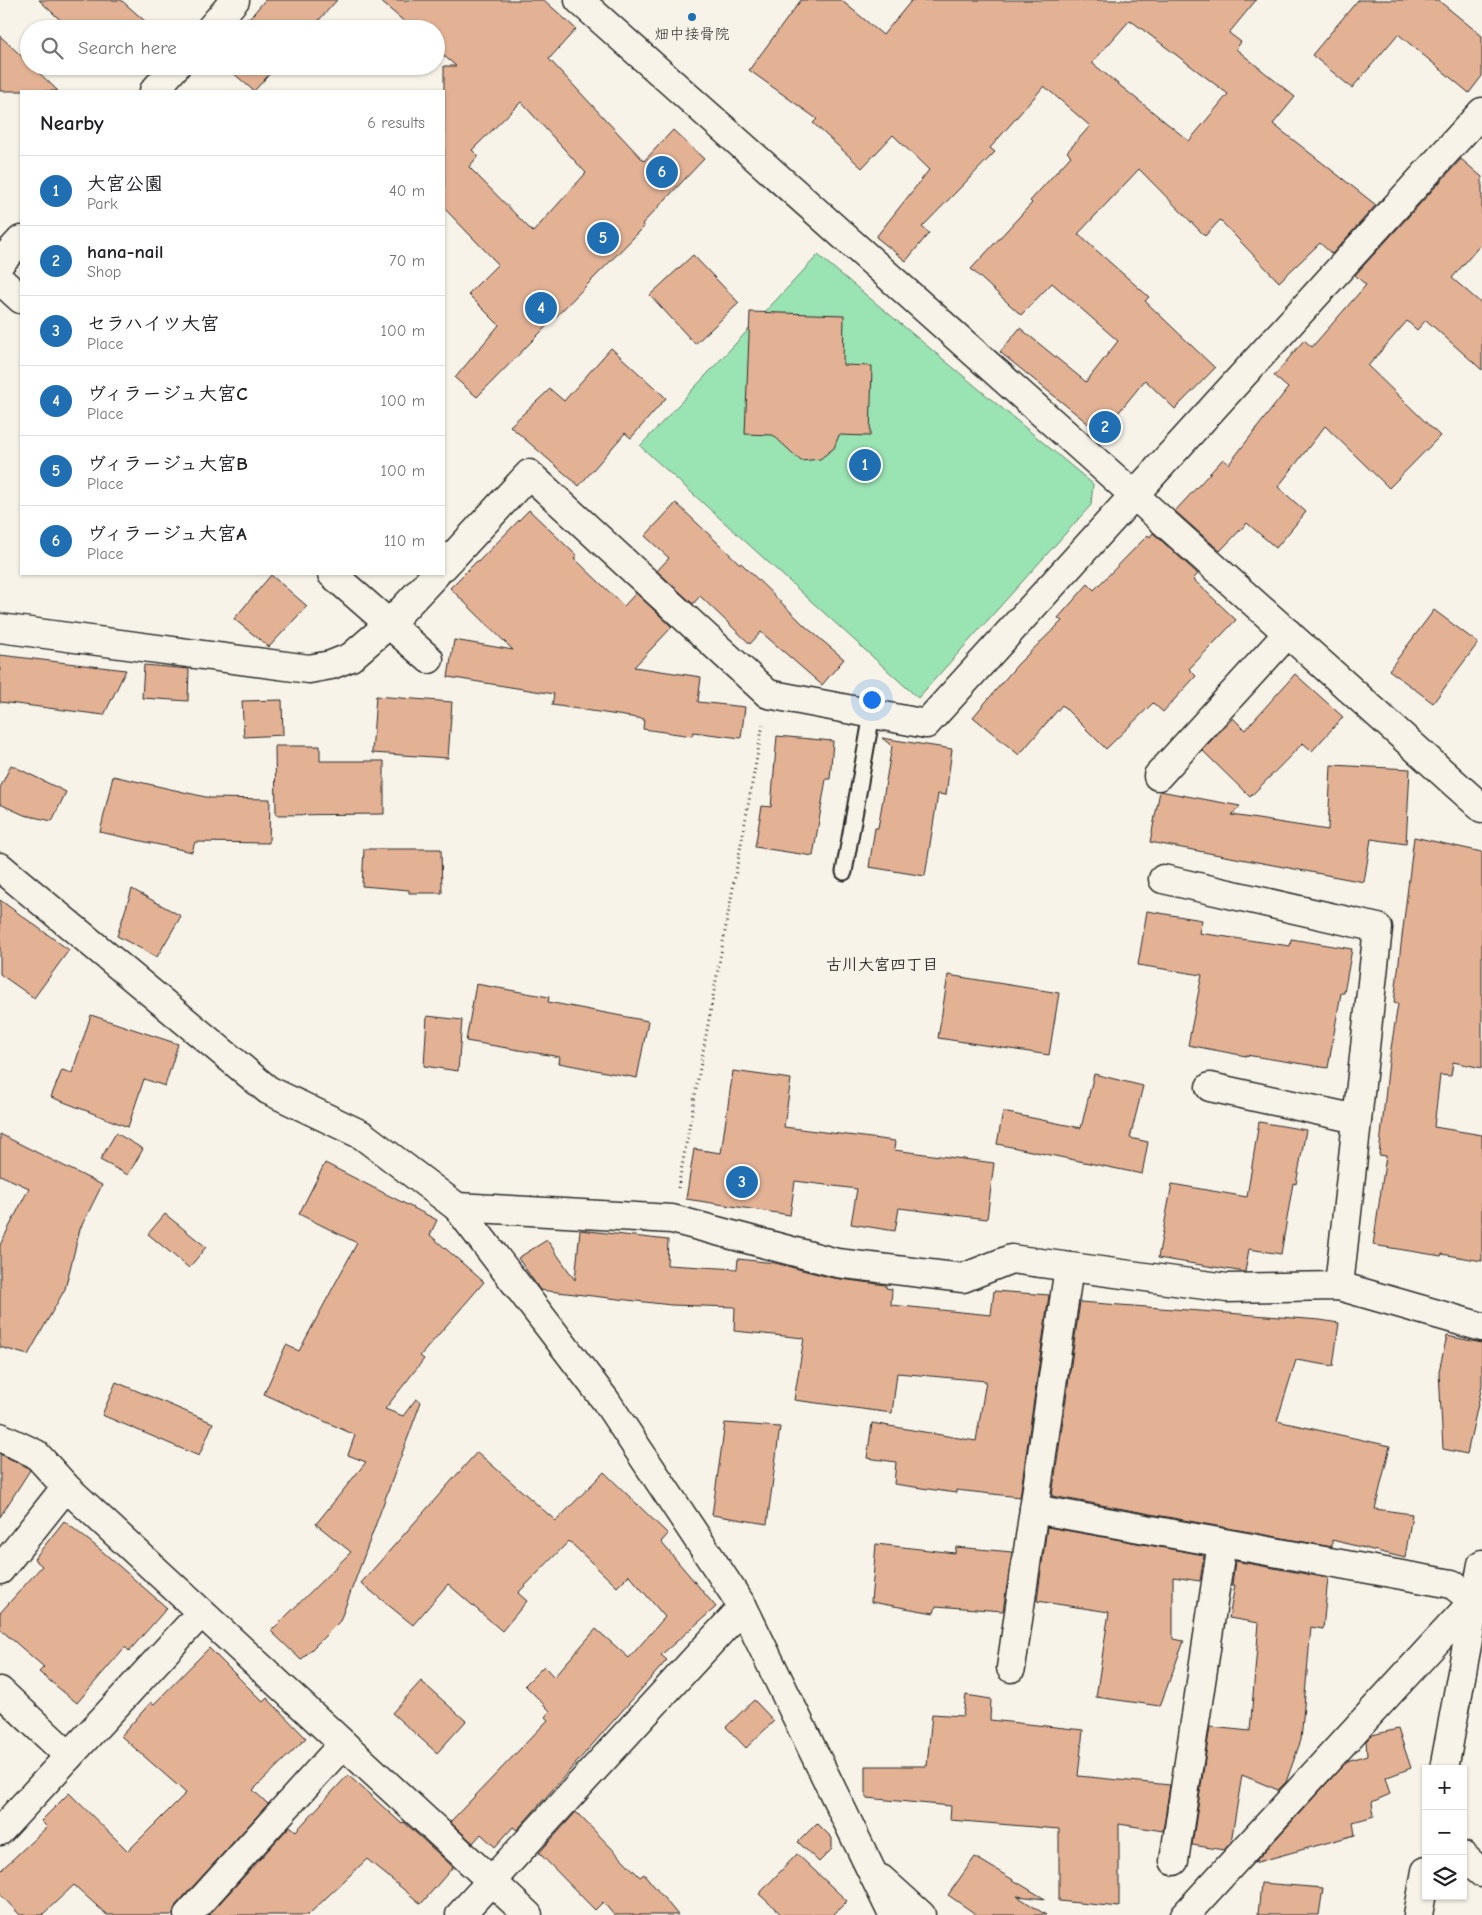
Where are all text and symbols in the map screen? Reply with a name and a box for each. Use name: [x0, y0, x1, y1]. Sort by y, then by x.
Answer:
marker: 畑中接骨院: [686, 11, 698, 23]
search box: [20, 20, 445, 75]
place label: 畑中接骨院: [654, 25, 730, 43]
icon: search: [38, 34, 66, 62]
text: Search here: [78, 37, 177, 59]
text: Nearby: [40, 111, 104, 135]
text: 6 results: [367, 114, 425, 132]
pin: 6: [646, 153, 678, 191]
text: 大宮公園: [87, 173, 163, 195]
text: 1: [53, 182, 59, 200]
text: 40 m: [389, 182, 425, 200]
text: Park: [87, 195, 118, 213]
pin: 5: [587, 219, 619, 257]
text: hana-nail: [87, 241, 164, 263]
text: 2: [52, 252, 60, 270]
text: 70 m: [389, 252, 425, 270]
text: Shop: [87, 263, 121, 281]
pin: 4: [525, 289, 557, 327]
text: セラハイツ大宮: [87, 313, 219, 335]
text: 3: [52, 322, 60, 340]
text: 100 m: [381, 322, 425, 340]
text: Place: [87, 335, 123, 353]
text: ヴィラージュ大宮C: [87, 383, 248, 405]
text: 4: [52, 392, 60, 410]
text: 100 m: [381, 392, 425, 410]
text: Place: [87, 405, 123, 423]
pin: 2: [1089, 408, 1121, 446]
pin: 1: [849, 446, 881, 484]
text: ヴィラージュ大宮B: [87, 453, 248, 475]
text: 5: [52, 462, 60, 480]
text: 100 m: [381, 462, 425, 480]
text: Place: [87, 475, 123, 493]
text: ヴィラージュ大宮A: [87, 523, 247, 545]
text: 6: [52, 532, 60, 550]
text: 110 m: [384, 532, 425, 550]
text: Place: [87, 545, 123, 563]
your location: [859, 687, 885, 713]
district label: 古川大宮四丁目: [826, 956, 938, 974]
pin: 3: [726, 1163, 758, 1201]
map controls: [1422, 1765, 1467, 1900]
button: +: [1422, 1765, 1467, 1810]
button: −: [1422, 1810, 1467, 1855]
button: layers: [1422, 1855, 1467, 1900]

